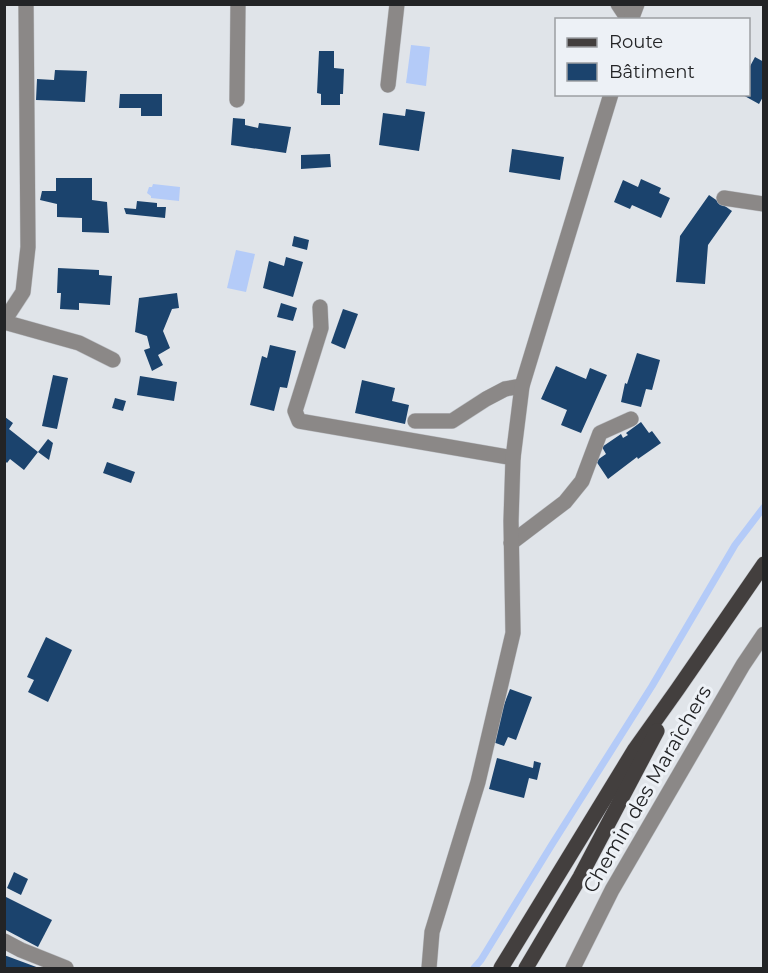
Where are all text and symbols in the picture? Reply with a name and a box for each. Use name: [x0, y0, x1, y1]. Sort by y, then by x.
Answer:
legend: [555, 18, 750, 96]
text: Route: [609, 31, 663, 53]
text: Bâtiment: [609, 61, 695, 83]
street label: Chemin des Maraîchers: [578, 681, 716, 897]

